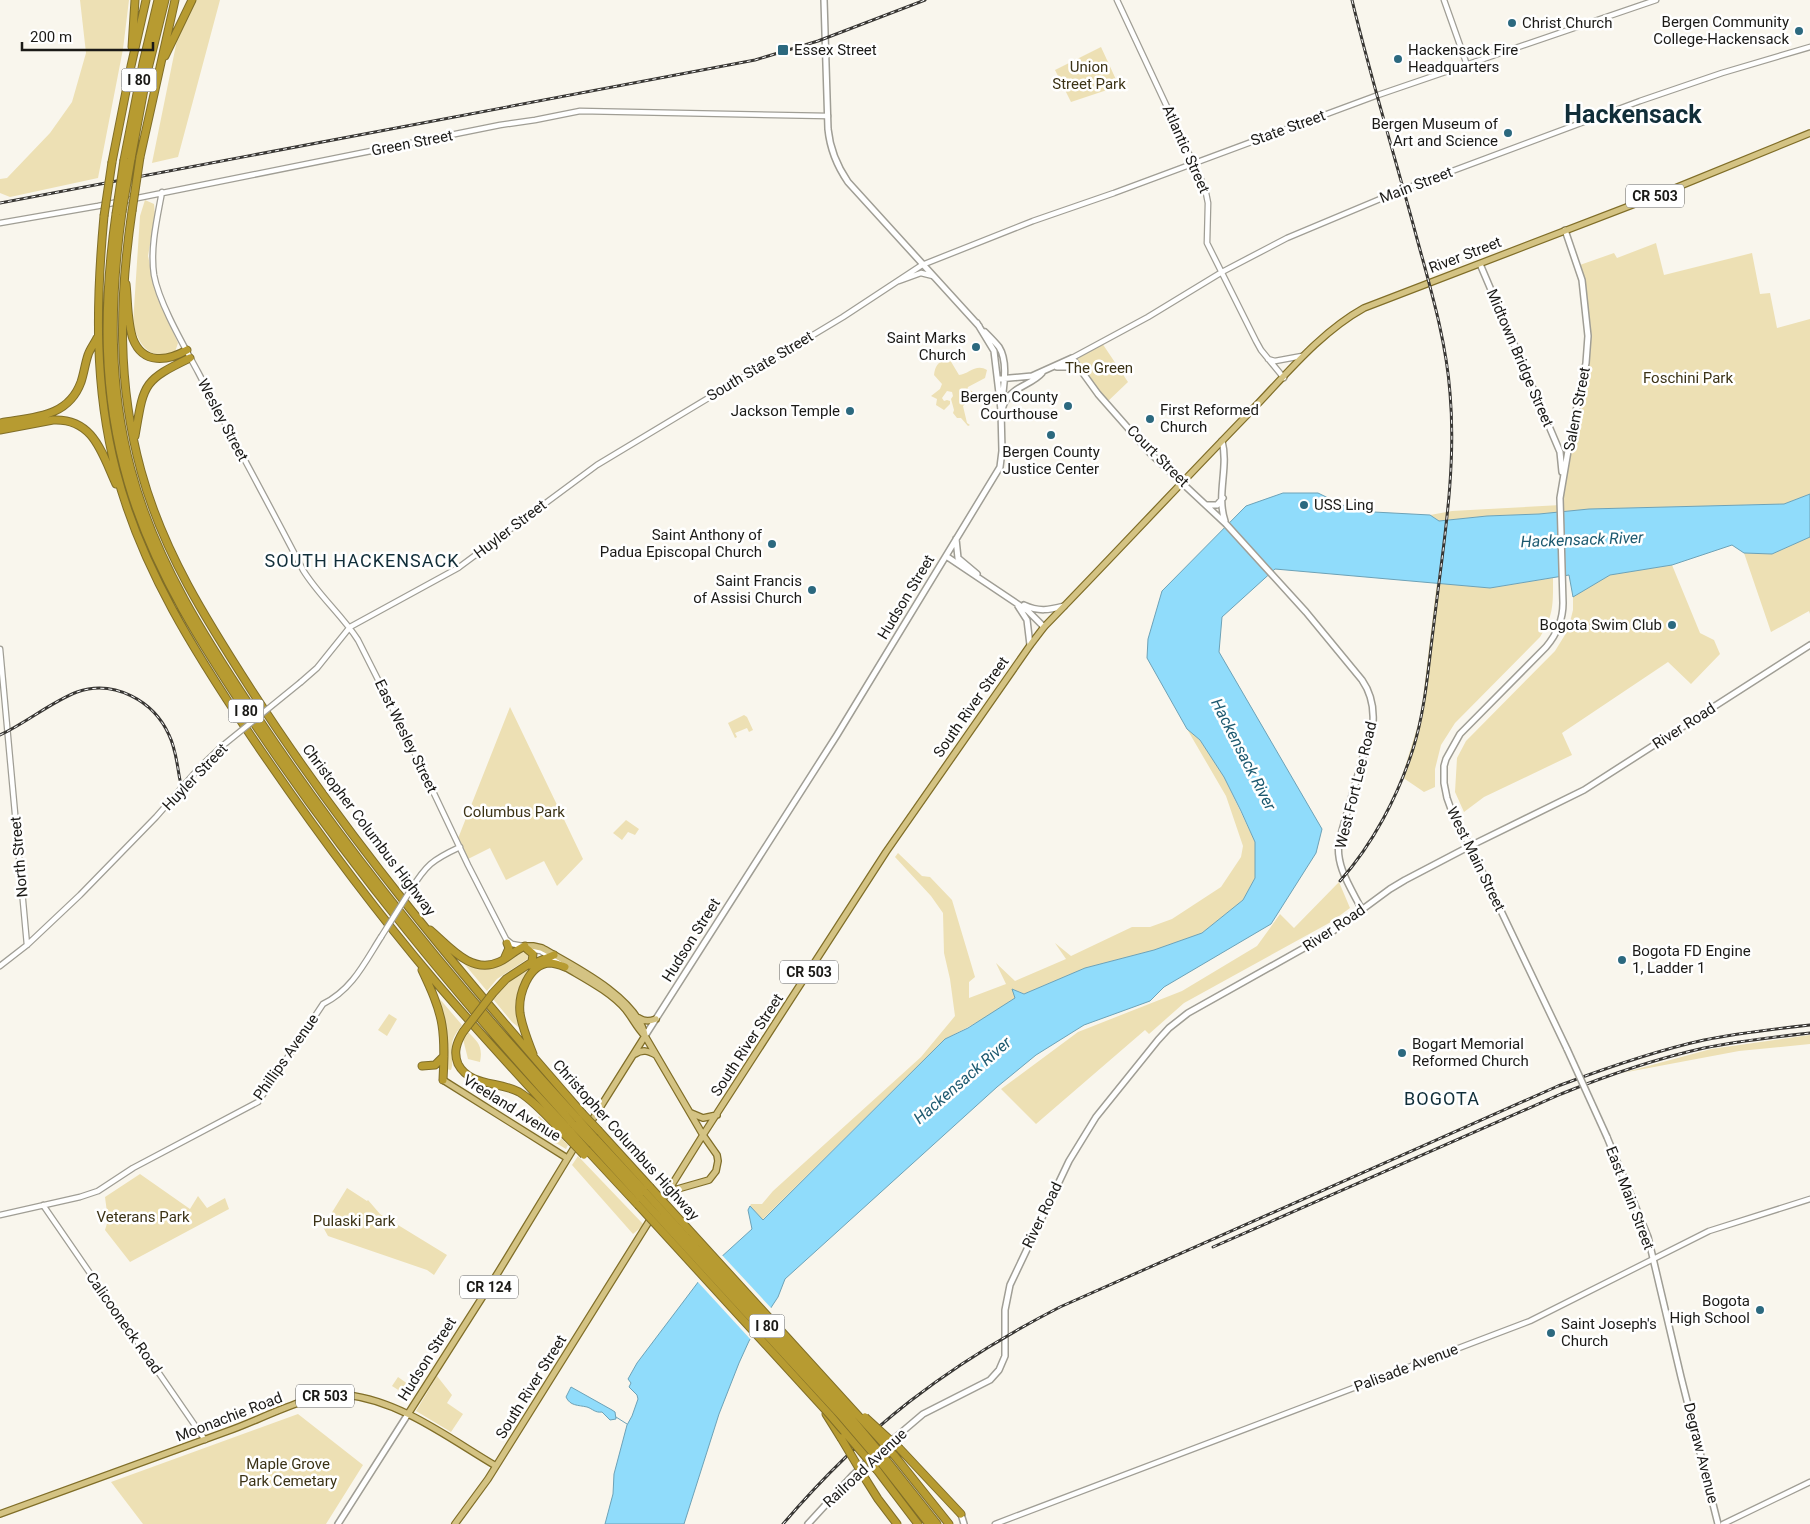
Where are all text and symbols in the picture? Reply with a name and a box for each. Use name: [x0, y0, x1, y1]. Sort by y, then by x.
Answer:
place label: Bergen Community College-Hackensack: [1653, 13, 1789, 48]
place label: Christ Church: [1522, 14, 1612, 32]
marker: Christ Church: [1506, 17, 1518, 29]
scale bar: [22, 20, 154, 52]
marker: Bergen Community College-Hackensack: [1793, 25, 1805, 37]
text: 200 m: [30, 28, 72, 46]
place label: Essex Street: [794, 41, 877, 59]
place label: Hackensack Fire Headquarters: [1408, 41, 1518, 76]
marker: Essex Street: [776, 43, 790, 57]
marker: Hackensack Fire Headquarters: [1392, 53, 1404, 65]
park label: Union Street Park: [1052, 58, 1126, 93]
road number: I 80: [122, 68, 156, 92]
district label: Hackensack: [1564, 100, 1702, 129]
street label: Atlantic Street: [1159, 102, 1213, 196]
street label: State Street: [1248, 106, 1328, 150]
place label: Bergen Museum of Art and Science: [1371, 115, 1499, 150]
street label: Green Street: [370, 126, 454, 160]
marker: Bergen Museum of Art and Science: [1502, 127, 1514, 139]
street label: Main Street: [1377, 163, 1455, 207]
road number: CR 503: [1626, 185, 1684, 208]
street label: River Street: [1426, 233, 1504, 277]
street label: Midtown Bridge Street: [1483, 286, 1557, 430]
street label: South State Street: [704, 327, 816, 405]
place label: Saint Marks Church: [887, 329, 966, 364]
marker: Saint Marks Church: [970, 341, 982, 353]
park label: The Green: [1065, 359, 1133, 377]
street label: Salem Street: [1560, 365, 1594, 452]
park label: Foschini Park: [1643, 369, 1733, 387]
street label: Wesley Street: [194, 376, 252, 464]
place label: Bergen County Courthouse: [961, 388, 1058, 423]
marker: Bergen County Courthouse: [1062, 400, 1074, 412]
place label: First Reformed Church: [1160, 401, 1259, 436]
place label: Jackson Temple: [731, 402, 840, 420]
marker: Jackson Temple: [844, 405, 856, 417]
marker: First Reformed Church: [1144, 413, 1156, 425]
street label: Court Street: [1123, 421, 1193, 491]
marker: Bergen County Justice Center: [1045, 429, 1057, 441]
place label: Bergen County Justice Center: [1002, 443, 1100, 478]
street label: Huyler Street: [470, 496, 550, 562]
place label: USS Ling: [1314, 496, 1374, 514]
marker: USS Ling: [1298, 499, 1310, 511]
place label: Saint Anthony of Padua Episcopal Church: [600, 526, 763, 561]
water label: Hackensack River: [1520, 528, 1644, 551]
marker: Saint Anthony of Padua Episcopal Church: [766, 538, 778, 550]
district label: SOUTH HACKENSACK: [265, 550, 459, 571]
street label: Hudson Street: [874, 551, 938, 642]
place label: Saint Francis of Assisi Church: [693, 572, 802, 607]
marker: Saint Francis of Assisi Church: [806, 584, 818, 596]
place label: Bogota Swim Club: [1540, 616, 1662, 634]
marker: Bogota Swim Club: [1666, 619, 1678, 631]
street label: South River Street: [929, 653, 1013, 761]
street label: East Wesley Street: [371, 676, 441, 796]
water label: Hackensack River: [1207, 695, 1280, 814]
road number: I 80: [228, 699, 264, 722]
street label: River Road: [1649, 699, 1719, 753]
street label: West Fort Lee Road: [1332, 720, 1380, 850]
street label: Huyler Street: [159, 740, 231, 814]
street label: Christopher Columbus Highway: [299, 741, 439, 919]
park label: Columbus Park: [463, 803, 565, 821]
street label: West Main Street: [1443, 804, 1509, 914]
street label: North Street: [6, 816, 32, 898]
street label: Hudson Street: [658, 895, 724, 985]
street label: River Road: [1299, 901, 1369, 955]
place label: Bogota FD Engine 1, Ladder 1: [1632, 942, 1751, 977]
marker: Bogota FD Engine 1, Ladder 1: [1616, 954, 1628, 966]
road number: CR 503: [780, 960, 838, 984]
street label: South River Street: [707, 990, 787, 1100]
street label: Phillips Avenue: [250, 1010, 322, 1104]
water label: Hackensack River: [910, 1032, 1015, 1128]
place label: Bogart Memorial Reformed Church: [1412, 1035, 1529, 1070]
marker: Bogart Memorial Reformed Church: [1396, 1047, 1408, 1059]
street label: Christopher Columbus Highway: [549, 1056, 703, 1224]
street label: Vreeland Avenue: [460, 1071, 564, 1145]
district label: BOGOTA: [1404, 1088, 1480, 1109]
street label: East Main Street: [1602, 1144, 1658, 1252]
street label: River Road: [1018, 1179, 1066, 1251]
park label: Veterans Park: [97, 1208, 190, 1226]
park label: Pulaski Park: [313, 1212, 396, 1230]
street label: Calicooneck Road: [82, 1269, 166, 1377]
road number: CR 124: [460, 1275, 518, 1298]
place label: Bogota High School: [1669, 1292, 1750, 1327]
marker: Bogota High School: [1754, 1304, 1766, 1316]
street label: Hudson Street: [394, 1314, 460, 1404]
road number: I 80: [750, 1314, 784, 1338]
place label: Saint Joseph's Church: [1561, 1315, 1657, 1350]
marker: Saint Joseph's Church: [1545, 1327, 1557, 1339]
street label: South River Street: [492, 1332, 570, 1442]
street label: Palisade Avenue: [1351, 1340, 1461, 1396]
road number: CR 503: [296, 1384, 354, 1408]
street label: Moonachie Road: [173, 1388, 285, 1446]
street label: Degraw Avenue: [1680, 1401, 1722, 1505]
street label: Railroad Avenue: [820, 1425, 911, 1511]
park label: Maple Grove Park Cemetary: [239, 1455, 337, 1490]

